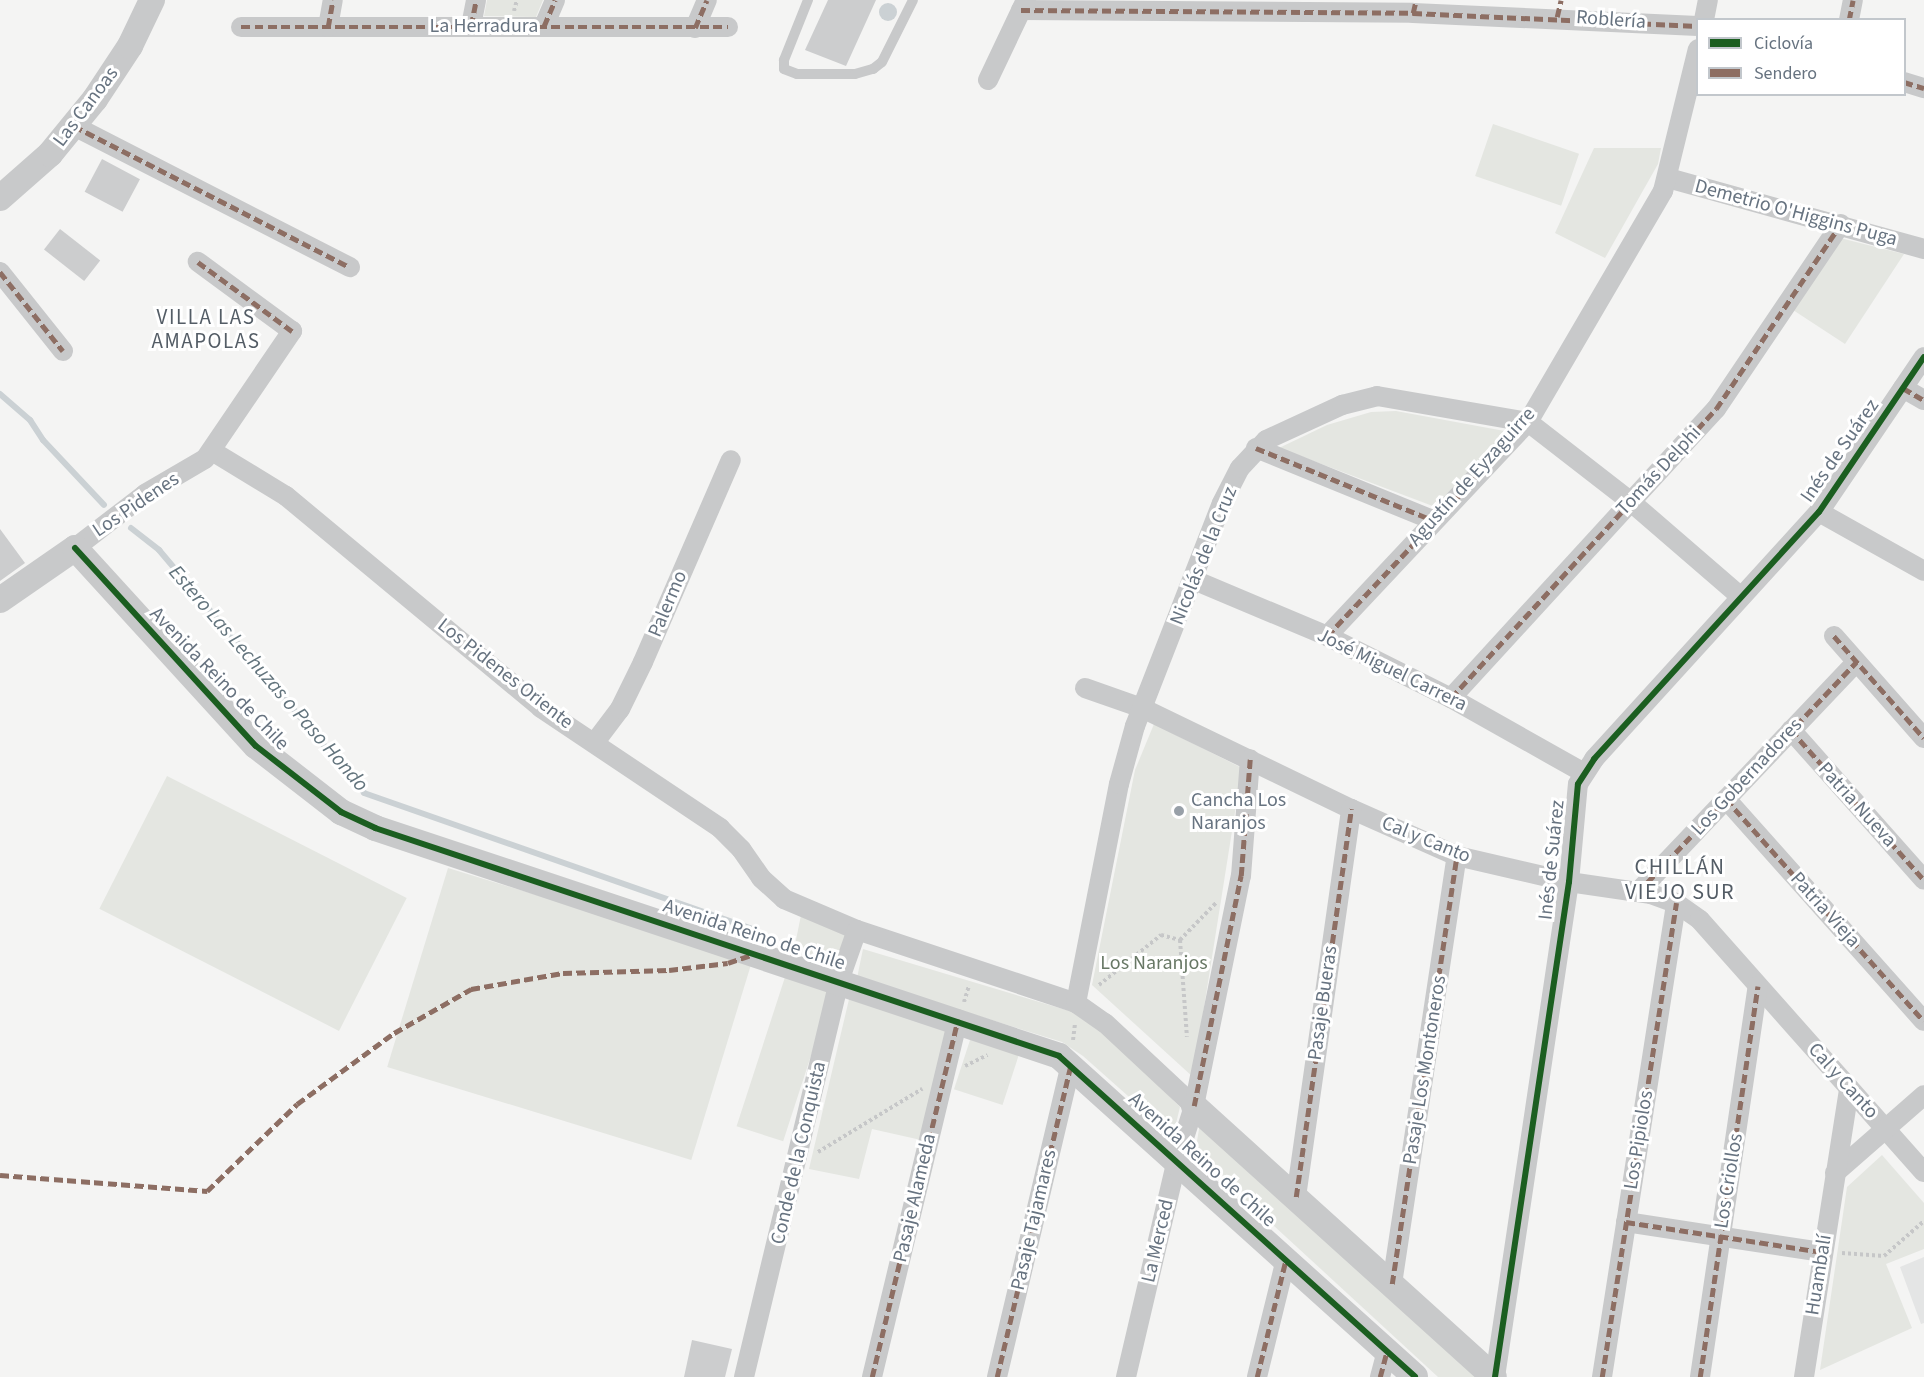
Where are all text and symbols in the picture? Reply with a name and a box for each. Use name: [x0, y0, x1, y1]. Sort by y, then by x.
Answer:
street label: Roblería: [1575, 6, 1647, 34]
street label: La Herradura: [430, 14, 538, 38]
legend: [1696, 18, 1906, 96]
text: Ciclovía: [1754, 31, 1813, 56]
text: Sendero: [1754, 61, 1817, 86]
street label: Las Canoas: [48, 62, 124, 152]
street label: Demetrio O'Higgins Puga: [1692, 174, 1900, 252]
district label: VILLA LAS AMAPOLAS: [152, 304, 260, 354]
street label: Inés de Suárez: [1796, 395, 1884, 507]
street label: Agustín de Eyzaguirre: [1403, 403, 1541, 551]
street label: Tomás Delphi: [1612, 421, 1706, 521]
street label: Los Pidenes: [88, 467, 184, 543]
street label: Nicolás de la Cruz: [1165, 483, 1243, 629]
water label: Estero Las Lechuzas o Paso Hondo: [164, 560, 374, 796]
street label: Palermo: [643, 567, 693, 641]
street label: Avenida Reino de Chile: [144, 602, 294, 756]
street label: Los Pidenes Oriente: [432, 614, 578, 734]
street label: José Miguel Carrera: [1313, 623, 1471, 717]
street label: Los Gobernadores: [1686, 713, 1808, 841]
street label: Patria Nueva: [1813, 758, 1901, 852]
place label: Cancha Los Naranjos: [1191, 788, 1286, 835]
street label: Inés de Suárez: [1534, 799, 1570, 921]
marker: Cancha Los Naranjos: [1172, 804, 1186, 818]
street label: Cal y Canto: [1378, 811, 1474, 869]
district label: CHILLÁN VIEJO SUR: [1625, 854, 1735, 906]
street label: Patria Vieja: [1785, 867, 1865, 953]
street label: Avenida Reino de Chile: [660, 894, 848, 976]
street label: Pasaje Bueras: [1303, 944, 1343, 1062]
park label: Los Naranjos: [1100, 951, 1208, 975]
street label: Pasaje Los Montoneros: [1398, 974, 1452, 1166]
street label: Cal y Canto: [1803, 1038, 1883, 1124]
street label: Conde de la Conquista: [766, 1059, 832, 1247]
street label: Avenida Reino de Chile: [1123, 1088, 1281, 1232]
street label: Los Pipiolos: [1619, 1089, 1659, 1191]
street label: Pasaje Alameda: [889, 1131, 941, 1265]
street label: Los Criollos: [1710, 1132, 1748, 1230]
street label: Pasaje Tajamares: [1006, 1147, 1062, 1293]
street label: La Merced: [1137, 1197, 1179, 1285]
street label: Huambalí: [1801, 1233, 1837, 1317]

